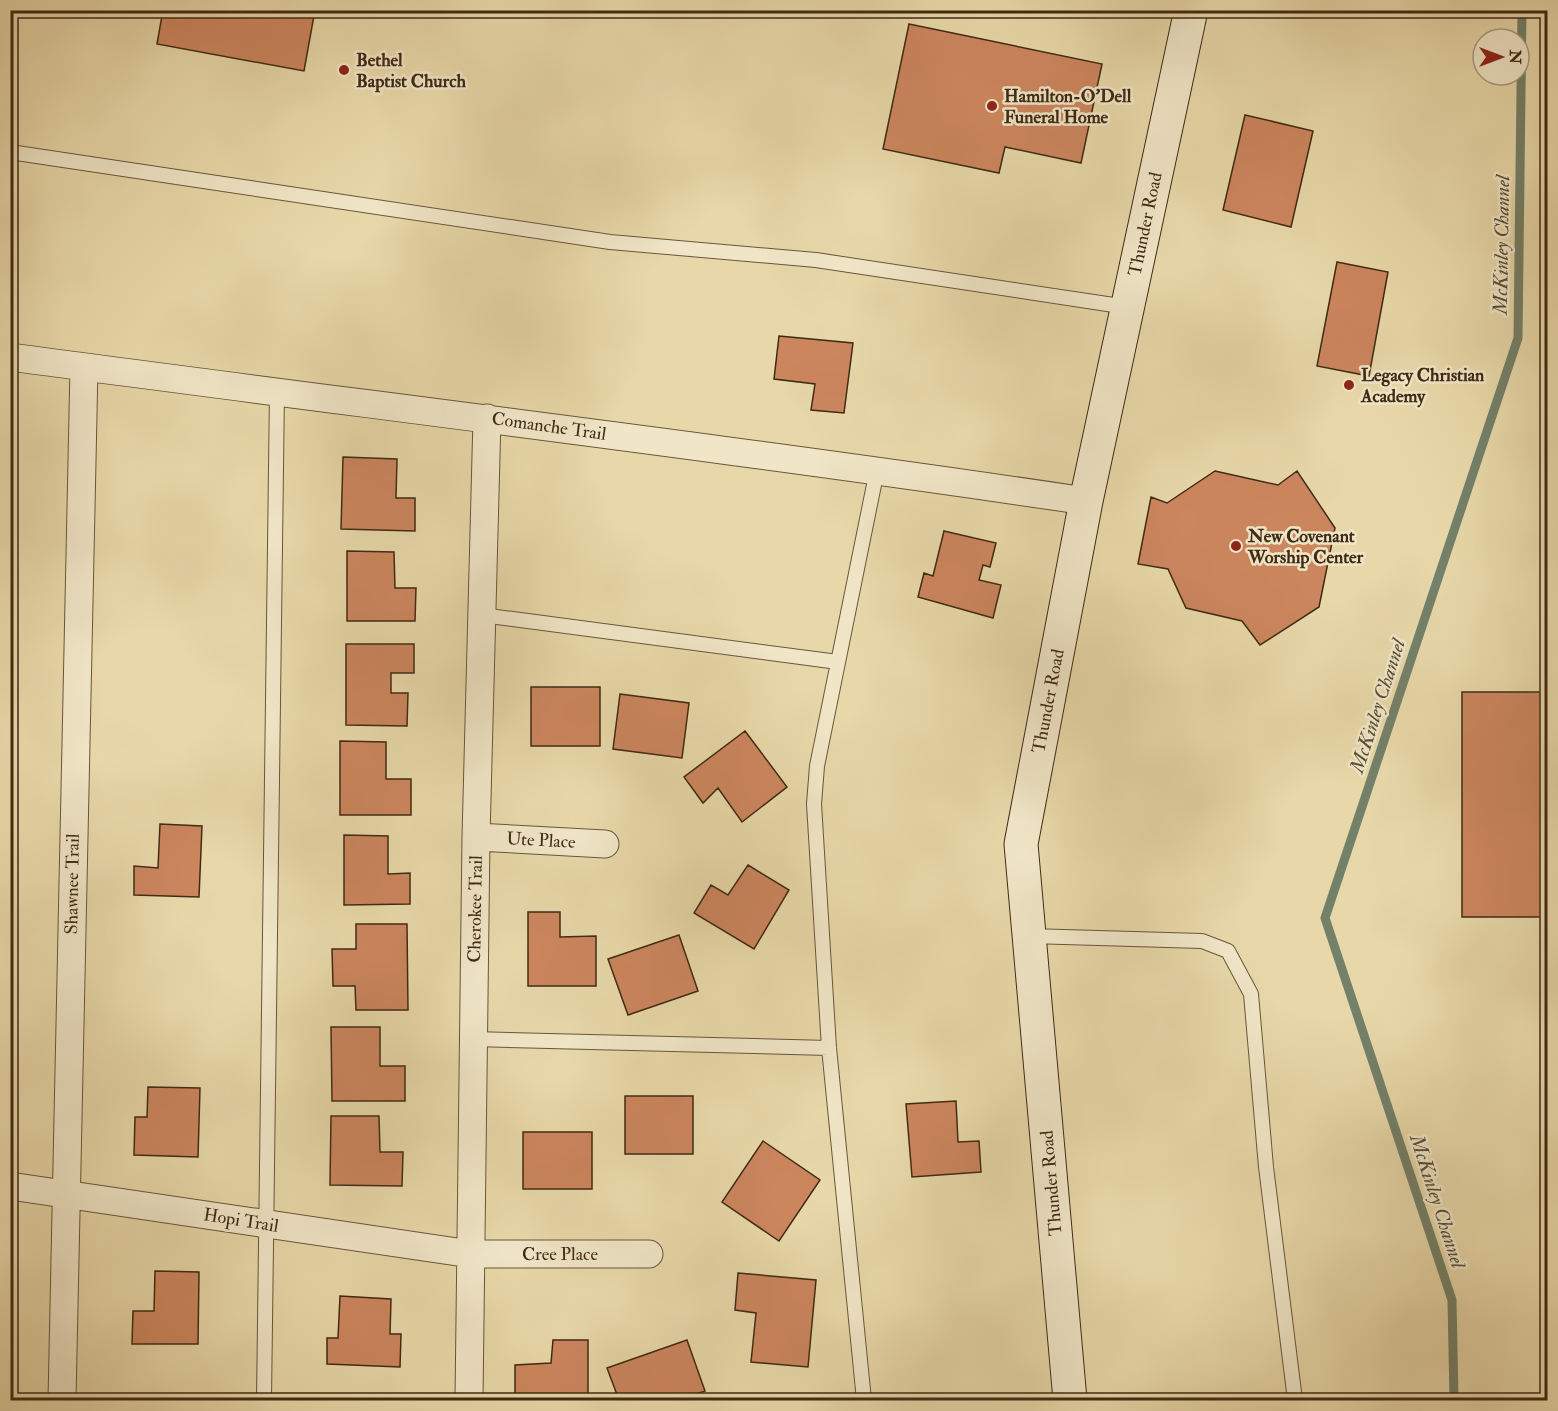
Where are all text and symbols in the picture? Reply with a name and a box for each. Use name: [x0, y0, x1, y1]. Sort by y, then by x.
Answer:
north arrow: [1471, 27, 1531, 87]
place label: Bethel Baptist Church: [356, 49, 466, 93]
text: N: [1505, 49, 1525, 65]
marker: Bethel Baptist Church: [337, 63, 351, 77]
place label: Hamilton-O'Dell Funeral Home: [1004, 85, 1132, 129]
marker: Hamilton-O'Dell Funeral Home: [985, 99, 999, 113]
street label: Thunder Road: [1123, 170, 1168, 278]
water label: McKinley Channel: [1488, 173, 1515, 316]
place label: Legacy Christian Academy: [1360, 364, 1485, 408]
marker: Legacy Christian Academy: [1342, 378, 1356, 392]
street label: Comanche Trail: [490, 407, 608, 446]
place label: New Covenant Worship Center: [1247, 525, 1364, 569]
marker: New Covenant Worship Center: [1229, 539, 1243, 553]
water label: McKinley Channel: [1344, 634, 1412, 777]
street label: Thunder Road: [1027, 647, 1070, 755]
street label: Ute Place: [506, 827, 577, 854]
street label: Shawnee Trail: [60, 833, 85, 935]
street label: Cherokee Trail: [463, 855, 488, 963]
street label: Thunder Road: [1035, 1129, 1068, 1237]
water label: McKinley Channel: [1404, 1130, 1472, 1273]
street label: Hopi Trail: [202, 1203, 280, 1238]
street label: Cree Place: [522, 1243, 598, 1266]

